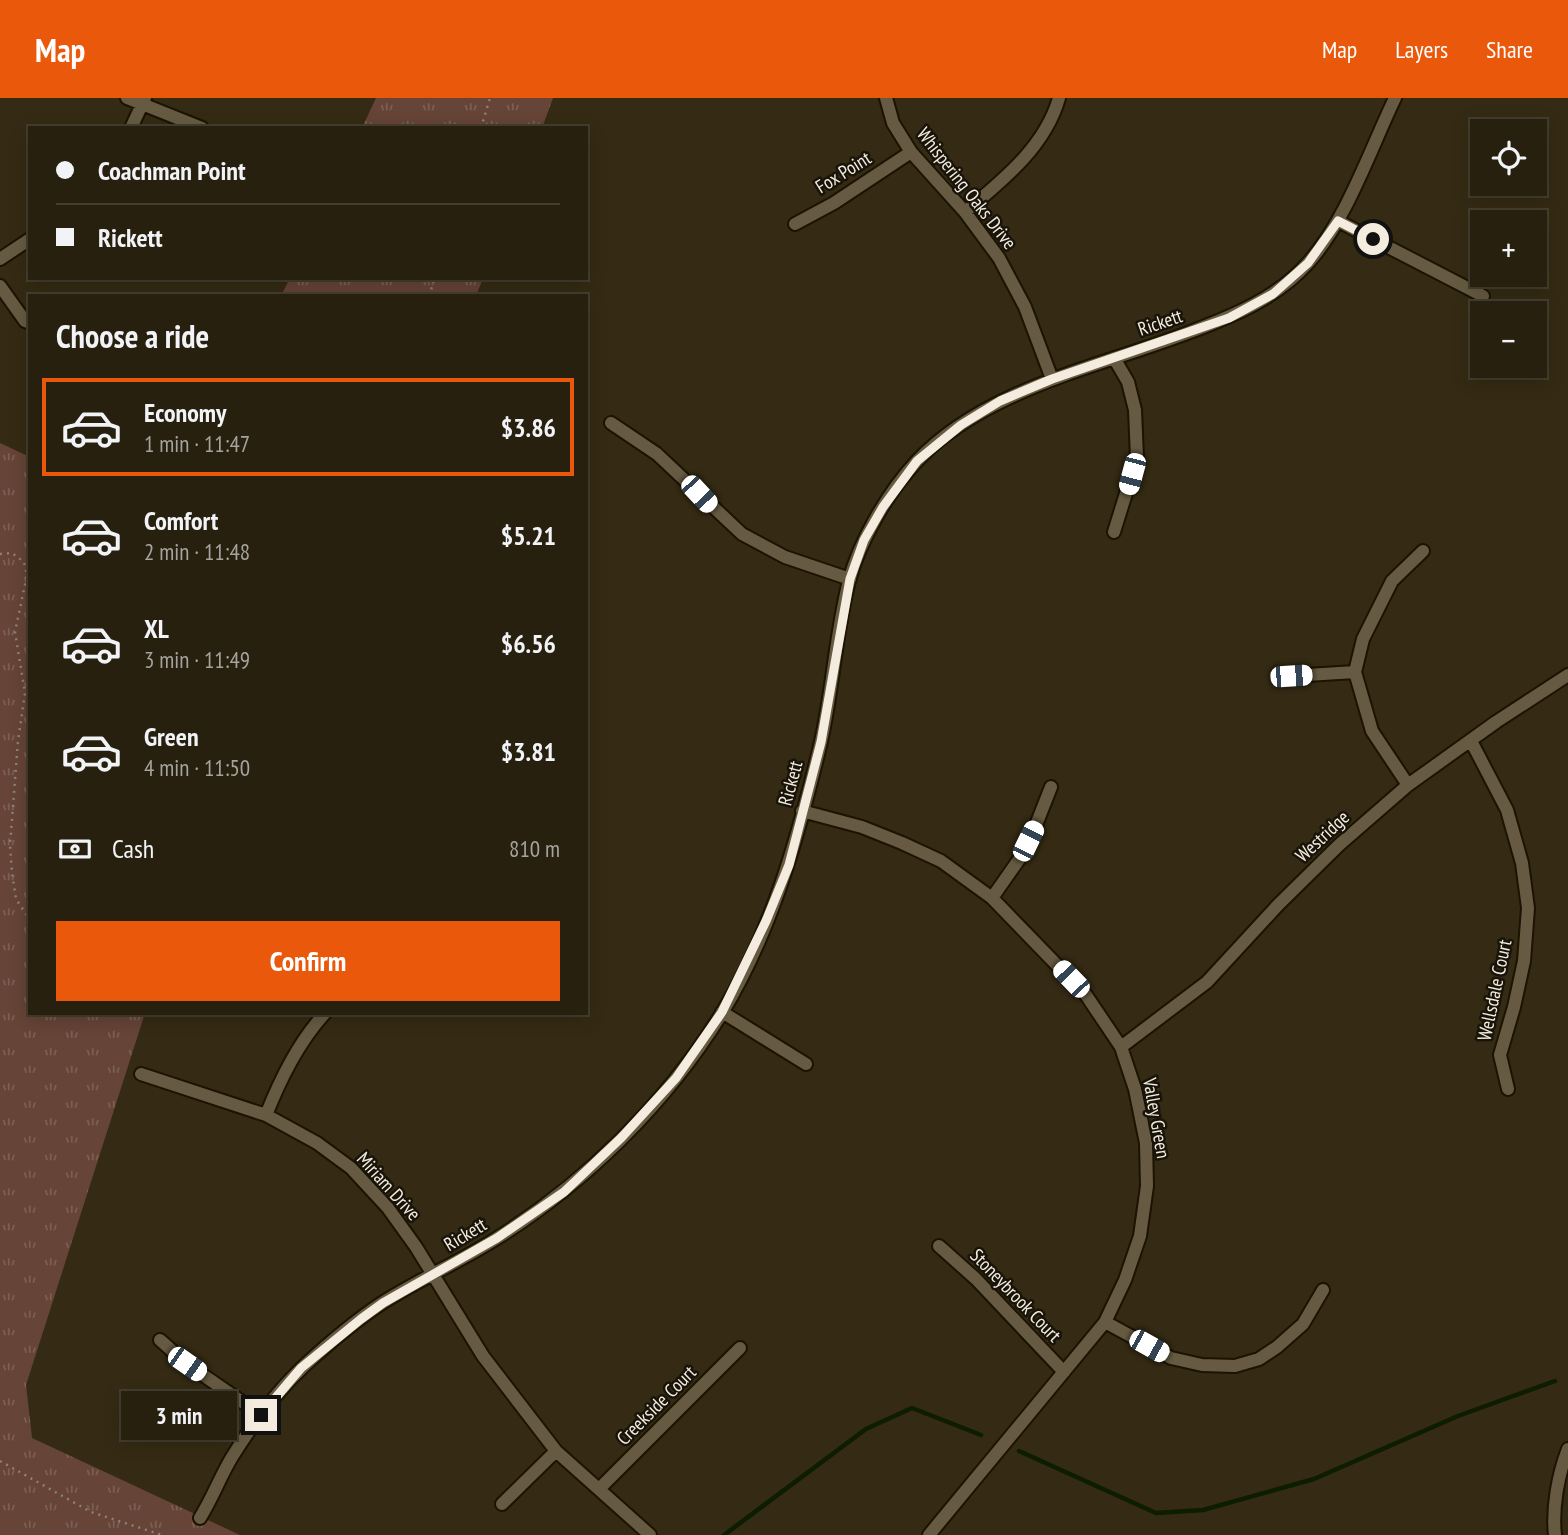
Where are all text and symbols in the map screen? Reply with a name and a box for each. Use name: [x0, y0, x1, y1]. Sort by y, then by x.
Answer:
text: Map: [35, 28, 85, 71]
text: Map: [1322, 34, 1357, 65]
text: Layers: [1395, 34, 1448, 65]
text: Share: [1486, 34, 1533, 65]
map controls: [1470, 119, 1547, 378]
button: locate: [1470, 119, 1547, 196]
street label: Whispering Oaks Drive: [912, 122, 1022, 254]
street label: Fox Point: [811, 145, 876, 198]
text: Coachman Point: [98, 154, 245, 187]
button: +: [1470, 210, 1547, 287]
text: Rickett: [98, 221, 163, 254]
route start: [1357, 223, 1389, 255]
button: −: [1470, 301, 1547, 378]
street label: Rickett: [1135, 303, 1186, 341]
text: Choose a ride: [56, 315, 209, 357]
icon: car: [60, 396, 123, 459]
text: Economy: [144, 396, 226, 429]
text: $3.86: [501, 411, 556, 444]
text: 1 min · 11:47: [144, 429, 250, 458]
car: [1117, 451, 1148, 497]
car: [677, 471, 722, 517]
icon: car: [60, 504, 123, 567]
text: Comfort: [144, 504, 218, 537]
text: $5.21: [501, 519, 556, 552]
text: 2 min · 11:48: [144, 537, 250, 566]
icon: car: [60, 612, 123, 675]
text: XL: [144, 612, 169, 645]
text: $6.56: [501, 627, 556, 660]
text: 3 min · 11:49: [144, 645, 250, 674]
car: [1270, 664, 1313, 688]
icon: car: [60, 720, 123, 783]
text: Green: [144, 720, 199, 753]
text: $3.81: [501, 735, 556, 768]
text: 4 min · 11:50: [144, 753, 250, 782]
street label: Rickett: [773, 757, 808, 808]
street label: Westridge: [1290, 805, 1354, 867]
car: [1010, 818, 1047, 864]
icon: cash: [56, 830, 94, 868]
text: Cash: [112, 832, 154, 865]
text: 810 m: [509, 834, 560, 863]
button: Confirm: [56, 921, 560, 1001]
street label: Wellsdale Court: [1472, 936, 1517, 1043]
car: [1049, 957, 1094, 1001]
street label: Valley Green: [1138, 1075, 1176, 1160]
street label: Miriam Drive: [352, 1147, 426, 1225]
street label: Rickett: [439, 1212, 491, 1256]
street label: Stoneybrook Court: [965, 1243, 1067, 1347]
car: [1126, 1327, 1173, 1365]
car: [164, 1343, 211, 1385]
street label: Creekside Court: [611, 1360, 701, 1450]
callout: 3 min: [121, 1390, 236, 1440]
route end: [245, 1399, 277, 1431]
text: 3 min: [156, 1401, 202, 1430]

